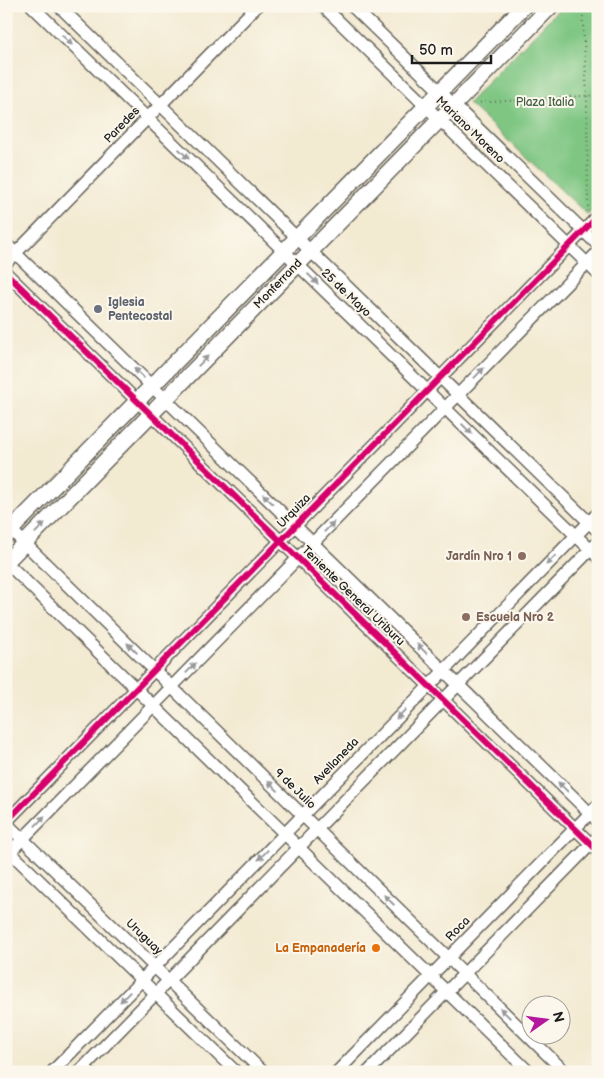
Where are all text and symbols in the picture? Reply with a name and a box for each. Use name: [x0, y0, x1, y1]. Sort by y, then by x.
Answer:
scale bar: [412, 32, 490, 64]
one-way arrow: [61, 34, 73, 46]
text: 50 m: [419, 41, 453, 60]
street label: Mariano Moreno: [432, 93, 508, 167]
park label: Plaza Italia: [516, 95, 575, 110]
street label: Paredes: [101, 104, 143, 146]
one-way arrow: [177, 148, 189, 160]
street label: Monferrand: [251, 256, 305, 312]
street label: 25 de Mayo: [318, 266, 374, 321]
one-way arrow: [306, 273, 318, 285]
place label: Iglesia Pentecostal: [108, 295, 172, 324]
marker: Iglesia Pentecostal: [92, 303, 104, 315]
one-way arrow: [197, 356, 209, 368]
one-way arrow: [133, 367, 145, 379]
one-way arrow: [473, 367, 485, 379]
one-way arrow: [460, 423, 472, 435]
street label: Urquiza: [274, 491, 314, 531]
one-way arrow: [262, 493, 274, 505]
one-way arrow: [323, 521, 335, 533]
one-way arrow: [34, 522, 46, 534]
street label: Teniente General Uriburu: [298, 543, 408, 649]
place label: Jardín Nro 1: [446, 549, 512, 564]
marker: Jardín Nro 1: [516, 550, 528, 562]
one-way arrow: [546, 554, 558, 566]
place label: Escuela Nro 2: [476, 610, 555, 625]
marker: Escuela Nro 2: [460, 611, 472, 623]
one-way arrow: [126, 642, 138, 654]
one-way arrow: [416, 643, 428, 655]
one-way arrow: [185, 662, 197, 674]
one-way arrow: [395, 708, 407, 720]
street label: Avellaneda: [310, 734, 362, 788]
street label: 9 de Julio: [271, 766, 319, 813]
one-way arrow: [267, 780, 279, 792]
one-way arrow: [557, 781, 569, 793]
one-way arrow: [34, 816, 46, 828]
one-way arrow: [257, 849, 269, 861]
one-way arrow: [383, 894, 395, 906]
street label: Roca: [443, 913, 473, 944]
street label: Uruguay: [122, 916, 166, 959]
place label: La Empanadería: [275, 941, 366, 956]
marker: La Empanadería: [370, 942, 382, 954]
one-way arrow: [119, 990, 131, 1002]
north arrow: [522, 996, 572, 1046]
one-way arrow: [500, 1007, 512, 1019]
text: N: [549, 1010, 568, 1024]

